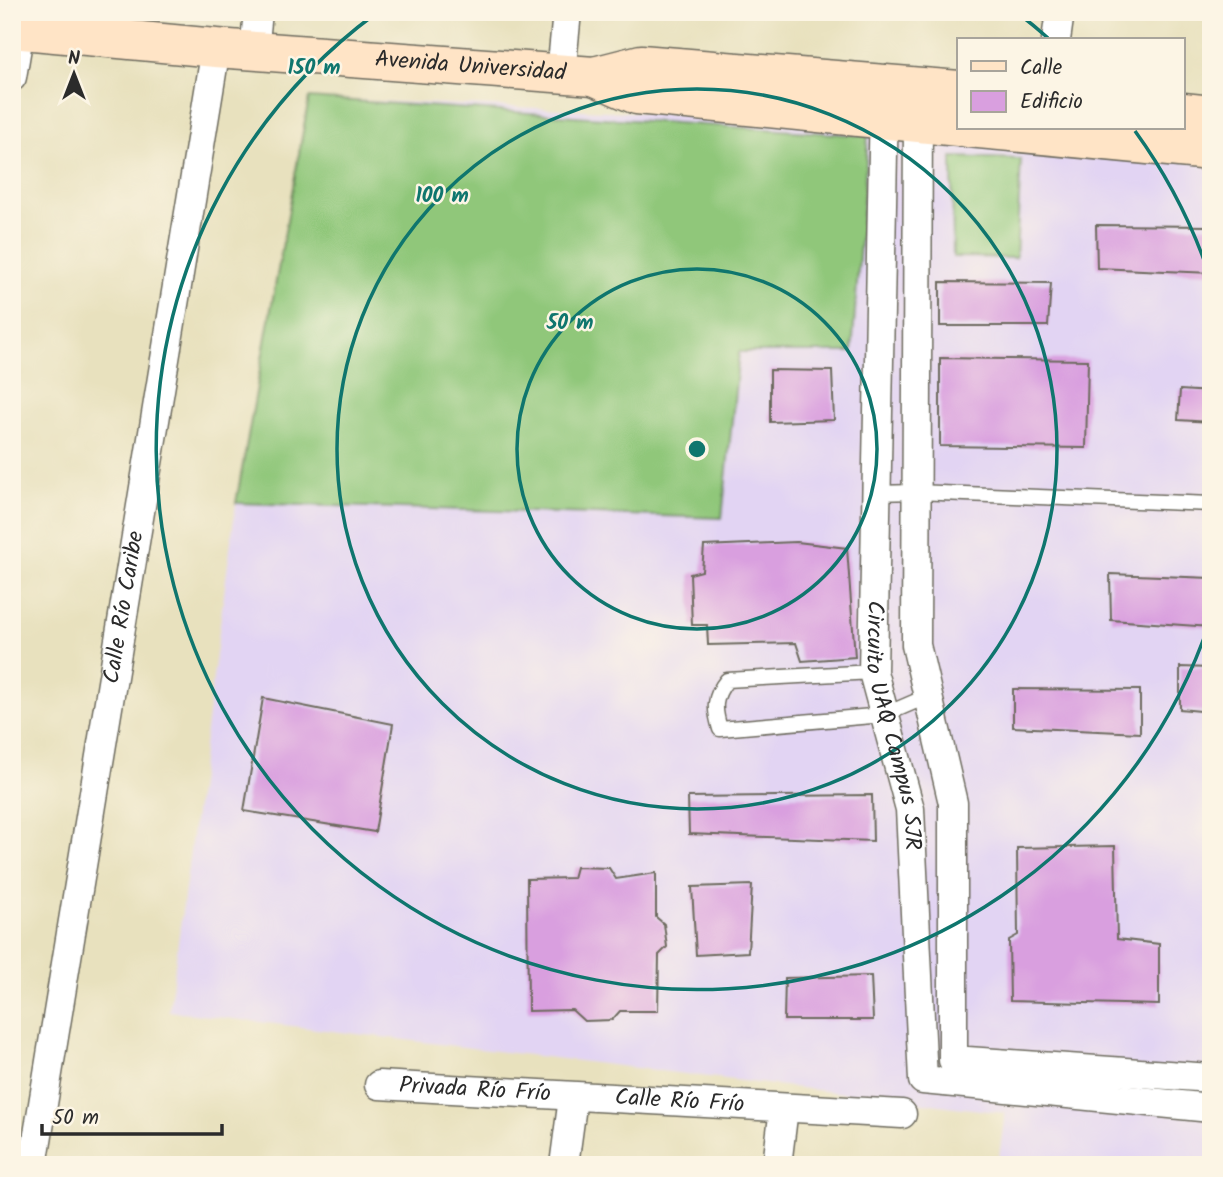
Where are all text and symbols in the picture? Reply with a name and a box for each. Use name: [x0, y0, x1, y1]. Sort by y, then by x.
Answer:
north arrow: [38, 38, 108, 108]
legend: [957, 38, 1184, 130]
street label: Avenida Universidad: [374, 42, 568, 92]
text: N: [68, 44, 80, 74]
text: 150 m: [287, 52, 341, 85]
text: Calle: [1020, 52, 1063, 85]
text: Edificio: [1020, 86, 1083, 119]
text: 100 m: [415, 180, 469, 213]
text: 50 m: [546, 307, 593, 340]
centre of rings: [685, 437, 709, 461]
street label: Calle Río Caribe: [94, 528, 155, 686]
street label: Circuito UAQ Campus SJR: [855, 600, 930, 851]
street label: Privada Río Frío: [398, 1068, 552, 1112]
street label: Calle Río Frío: [614, 1080, 745, 1123]
scale bar: [42, 1093, 222, 1137]
text: 50 m: [52, 1102, 99, 1135]

